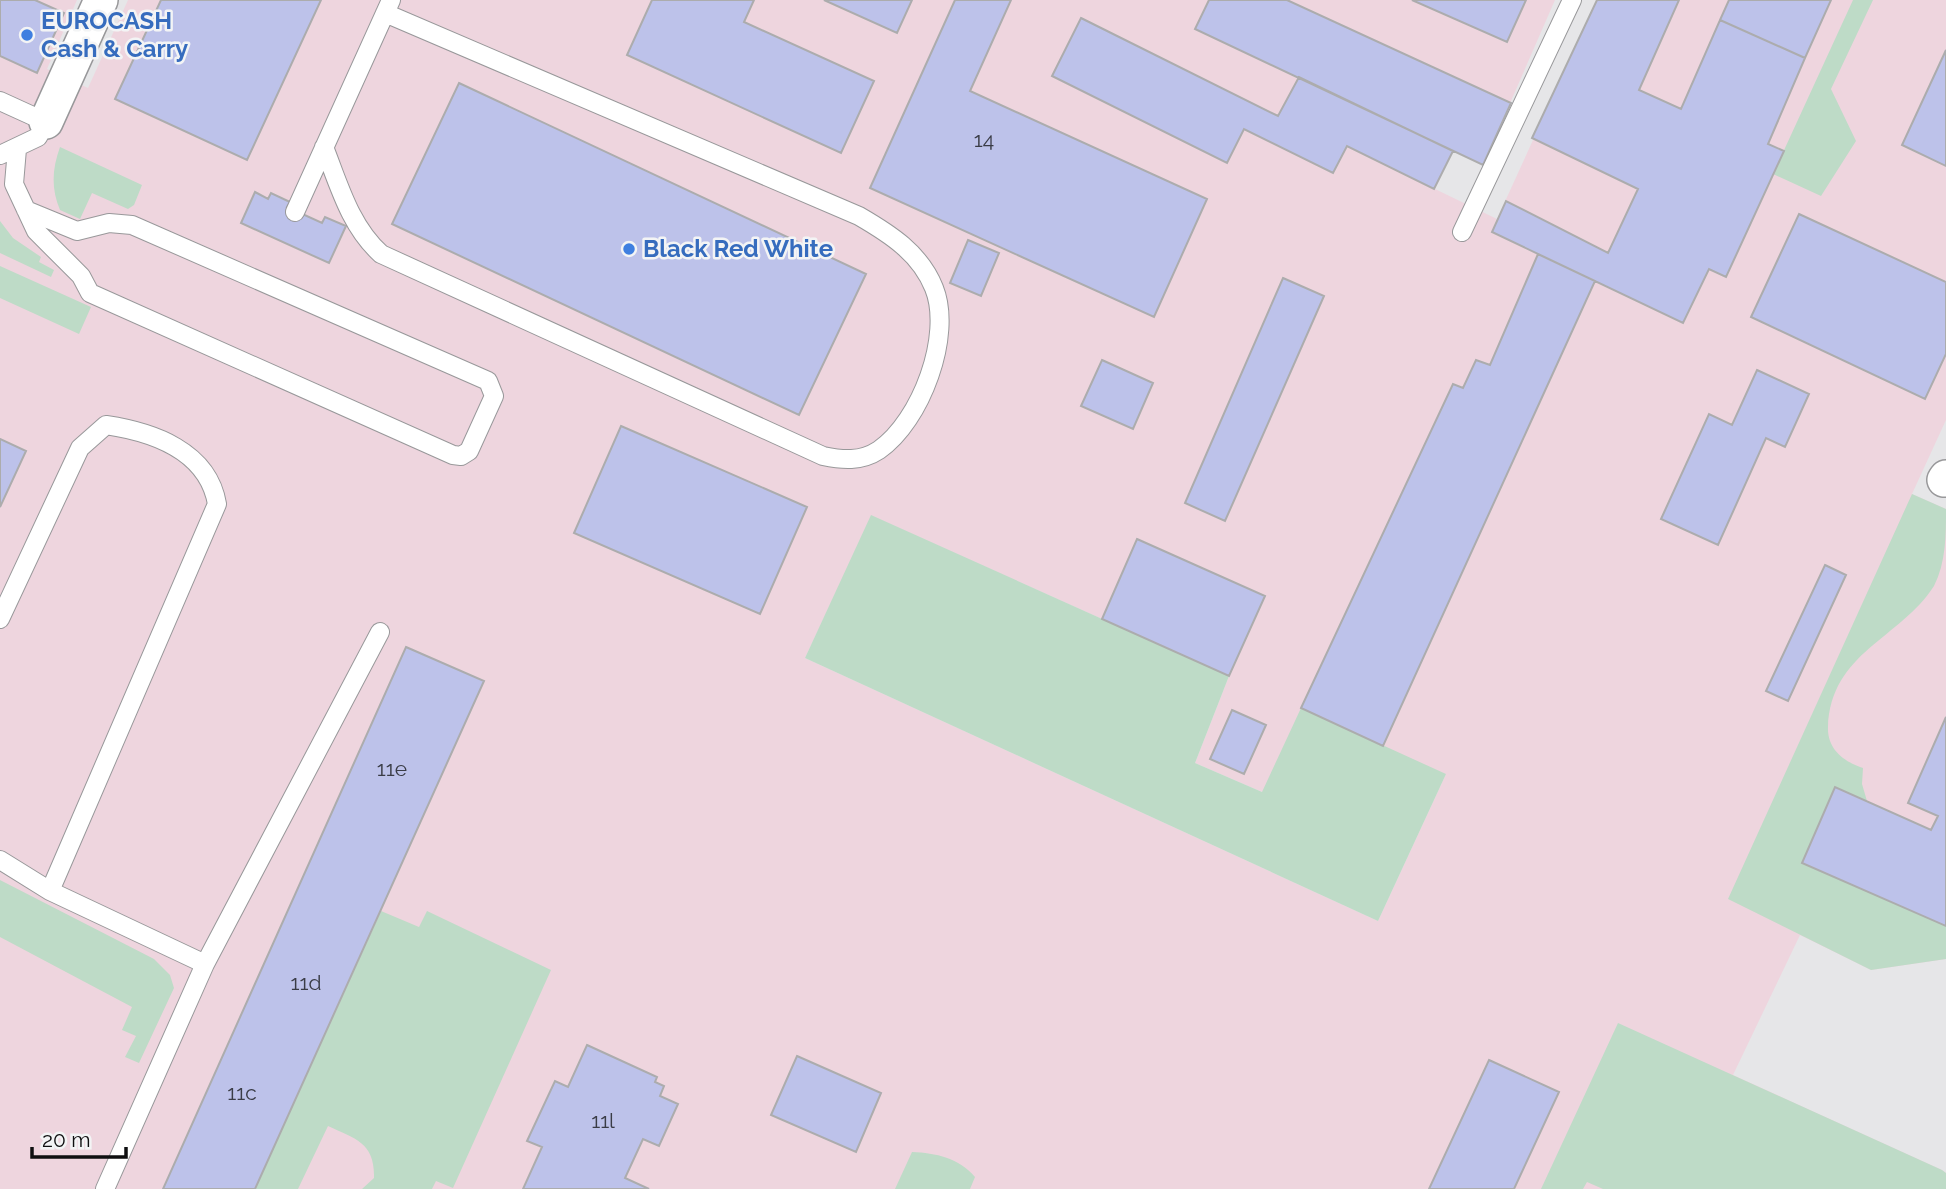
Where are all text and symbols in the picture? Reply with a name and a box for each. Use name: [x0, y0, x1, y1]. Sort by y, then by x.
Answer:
place label: EUROCASH Cash & Carry: [41, 6, 188, 63]
marker: EUROCASH Cash & Carry: [19, 27, 35, 43]
house number: 14: [974, 127, 994, 152]
place label: Black Red White: [643, 234, 833, 263]
marker: Black Red White: [621, 241, 637, 257]
house number: 11e: [377, 756, 407, 781]
house number: 11d: [290, 970, 322, 995]
house number: 11c: [227, 1080, 257, 1105]
house number: 11l: [591, 1108, 615, 1133]
scale bar: [32, 1116, 126, 1160]
text: 20 m: [42, 1127, 90, 1152]

